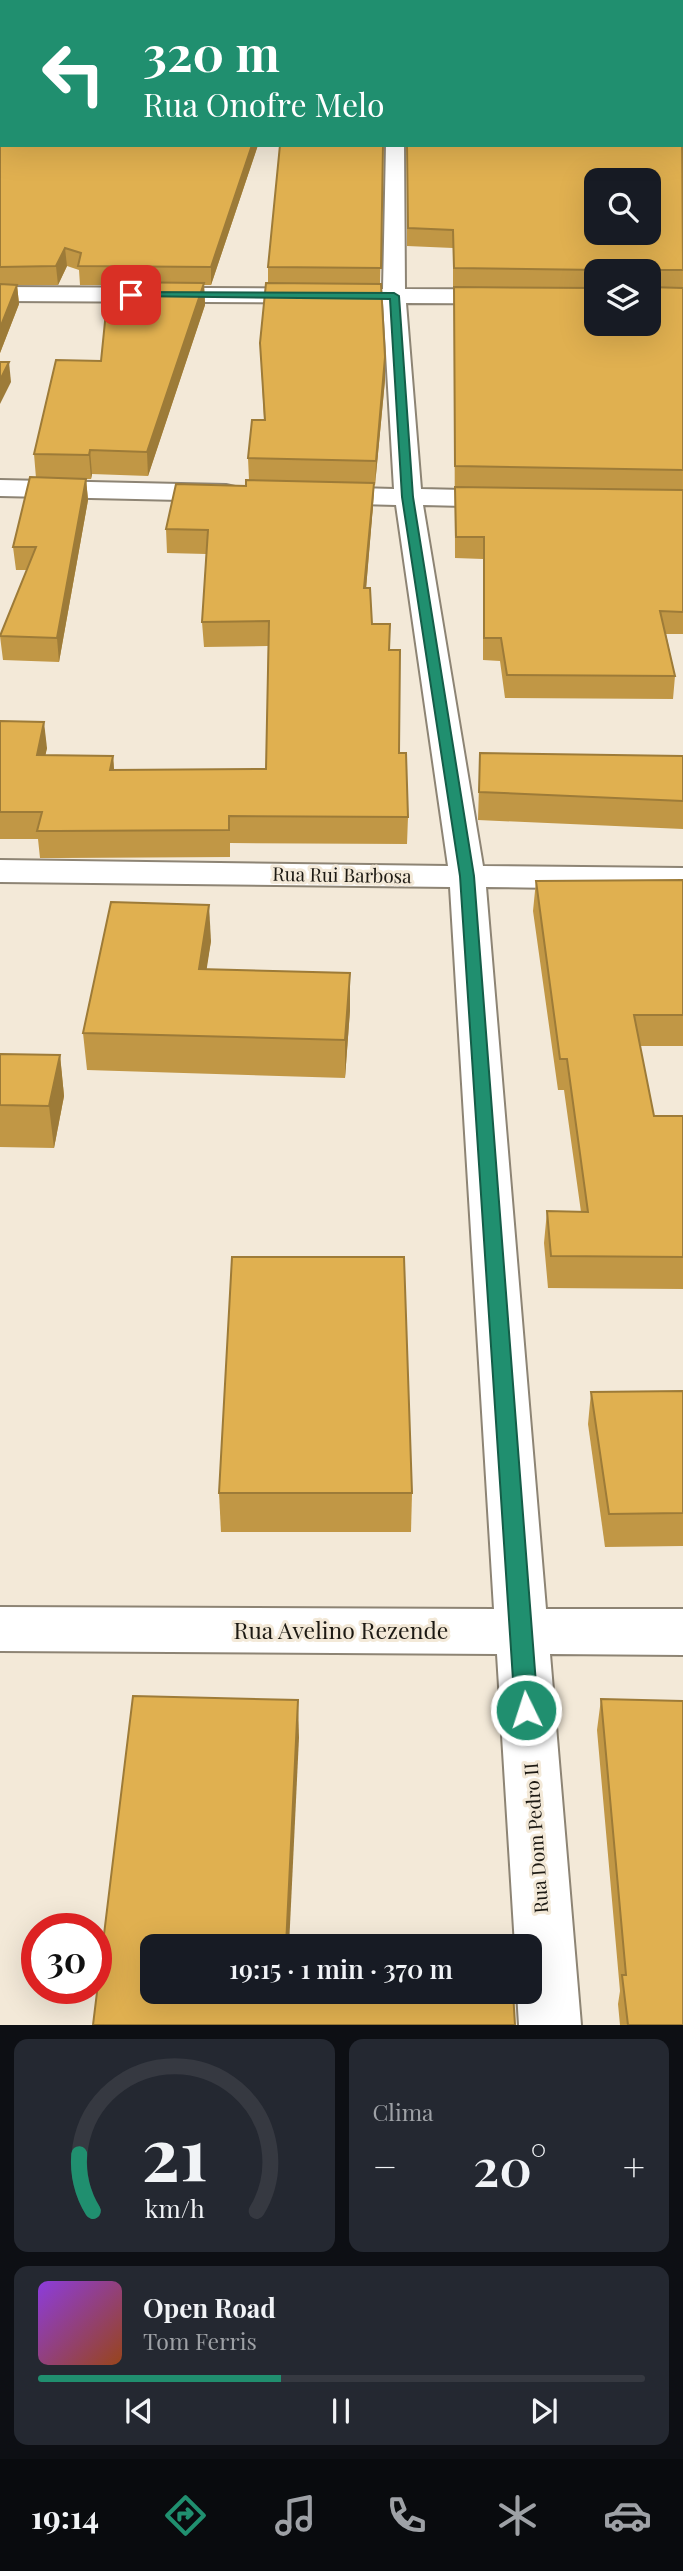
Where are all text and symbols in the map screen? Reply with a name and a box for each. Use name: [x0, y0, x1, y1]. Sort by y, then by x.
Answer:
text: 320 m: [143, 19, 280, 84]
icon: left: [28, 28, 119, 119]
text: Rua Onofre Melo: [143, 82, 384, 125]
map controls: [584, 168, 661, 336]
button: search: [584, 168, 661, 245]
button: layers: [584, 259, 661, 336]
pin: [101, 265, 161, 325]
icon: arrive: [112, 276, 150, 314]
street label: Rua Rui Barbosa: [272, 860, 412, 888]
street label: Rua Avelino Rezende: [234, 1614, 448, 1645]
position arrow: [489, 1673, 563, 1747]
street label: Rua Dom Pedro II: [517, 1762, 553, 1914]
speed limit sign: 30: [21, 1913, 112, 2004]
text: 19:15 · 1 min · 370 m: [229, 1951, 453, 1986]
text: Clima: [373, 2096, 434, 2127]
text: 21: [141, 2103, 207, 2200]
text: 20°: [473, 2131, 547, 2200]
text: −: [373, 2140, 397, 2191]
text: +: [623, 2140, 645, 2191]
text: km/h: [144, 2191, 205, 2224]
text: Open Road: [143, 2290, 276, 2325]
text: Tom Ferris: [143, 2325, 257, 2356]
icon: previous: [120, 2392, 158, 2430]
icon: pause: [322, 2392, 360, 2430]
icon: next: [525, 2392, 563, 2430]
icon: directions: [161, 2491, 210, 2540]
icon: music: [271, 2491, 320, 2540]
icon: phone: [382, 2491, 431, 2540]
icon: climate: [493, 2491, 542, 2540]
icon: car: [603, 2491, 652, 2540]
text: 19:14: [31, 2494, 99, 2537]

